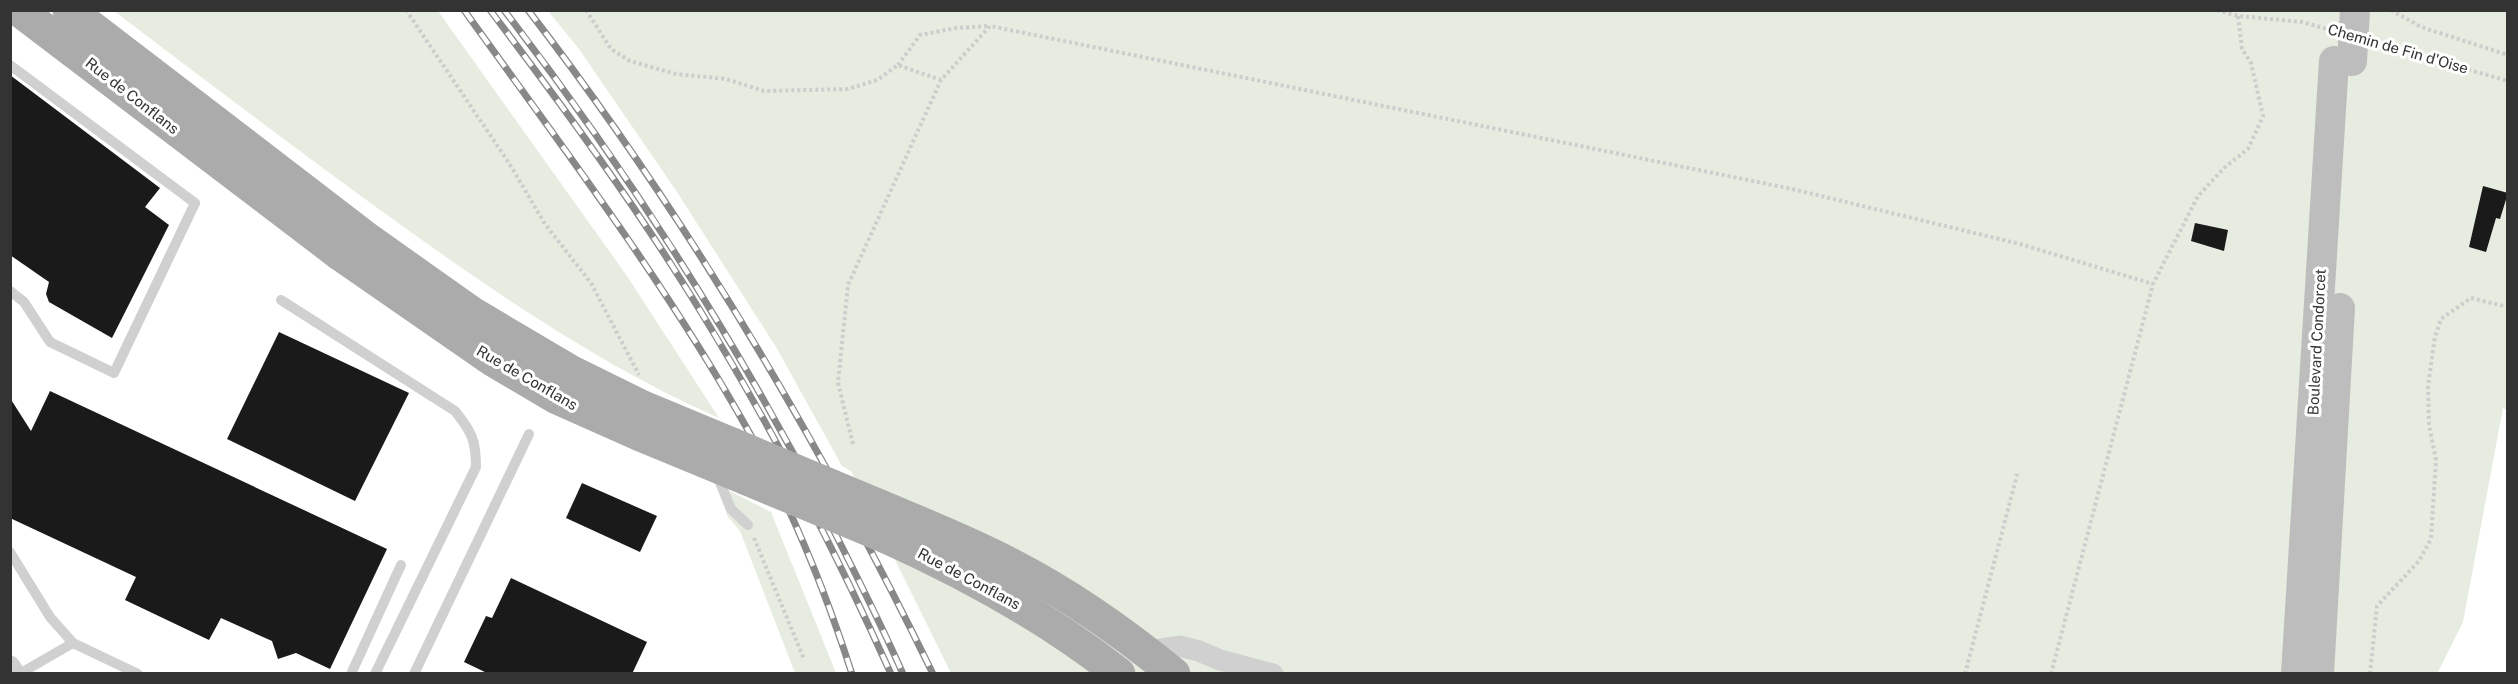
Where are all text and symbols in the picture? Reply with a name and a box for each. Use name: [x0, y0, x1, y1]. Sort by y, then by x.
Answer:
street label: Chemin de Fin d'Oise: [2326, 20, 2470, 77]
street label: Rue de Conflans: [82, 54, 182, 137]
street label: Boulevard Condorcet: [2304, 268, 2329, 416]
street label: Rue de Conflans: [474, 342, 581, 413]
street label: Rue de Conflans: [915, 544, 1023, 613]

